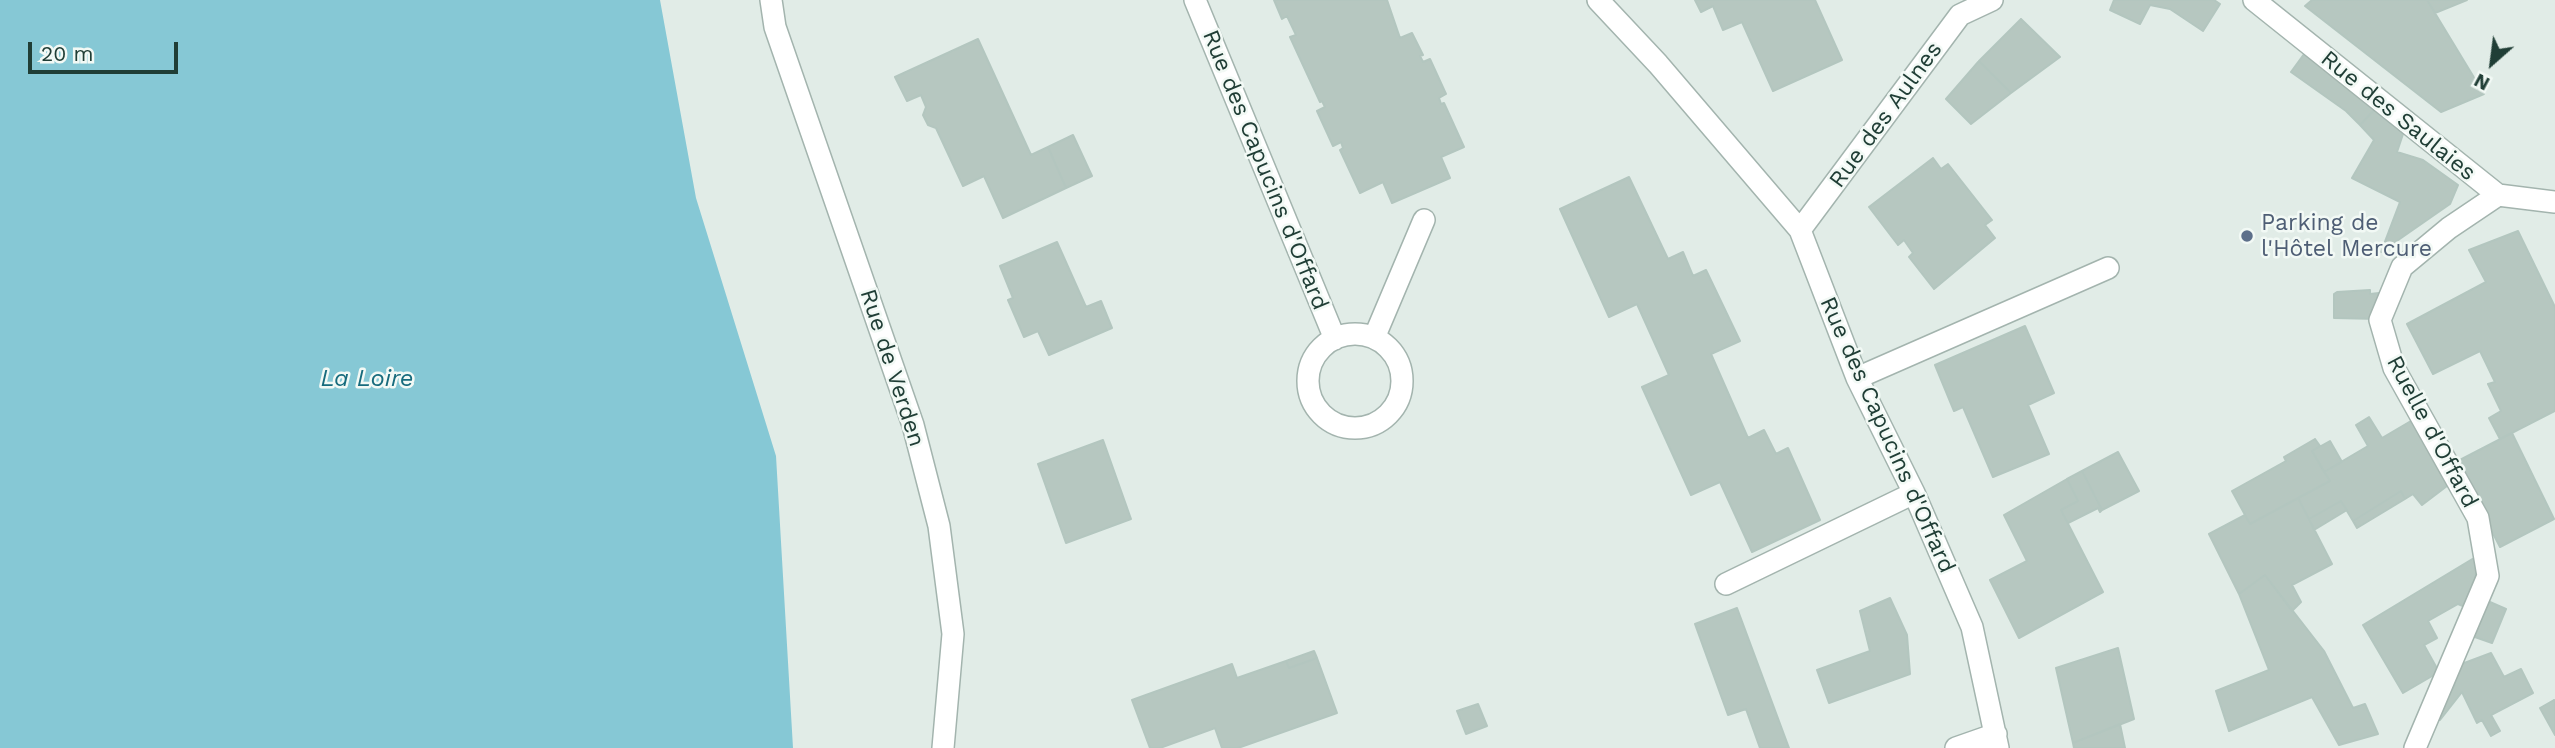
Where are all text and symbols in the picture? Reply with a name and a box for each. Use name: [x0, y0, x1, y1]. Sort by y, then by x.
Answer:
street label: Rue des Capucins d'Offard: [1196, 26, 1334, 314]
scale bar: [32, 28, 182, 72]
north arrow: [2457, 28, 2527, 98]
street label: Rue des Aulnes: [1824, 37, 1948, 193]
text: 20 m: [41, 41, 93, 66]
street label: Rue des Saulaies: [2315, 45, 2481, 187]
text: N: [2470, 69, 2494, 95]
place label: Parking de l'Hôtel Mercure: [2261, 209, 2432, 263]
marker: Parking de l'Hôtel Mercure: [2239, 228, 2255, 244]
street label: Rue de Verden: [854, 286, 930, 450]
street label: Rue des Capucins d'Offard: [1813, 293, 1961, 577]
street label: Ruelle d'Offard: [2380, 351, 2484, 513]
water label: La Loire: [320, 365, 414, 393]

